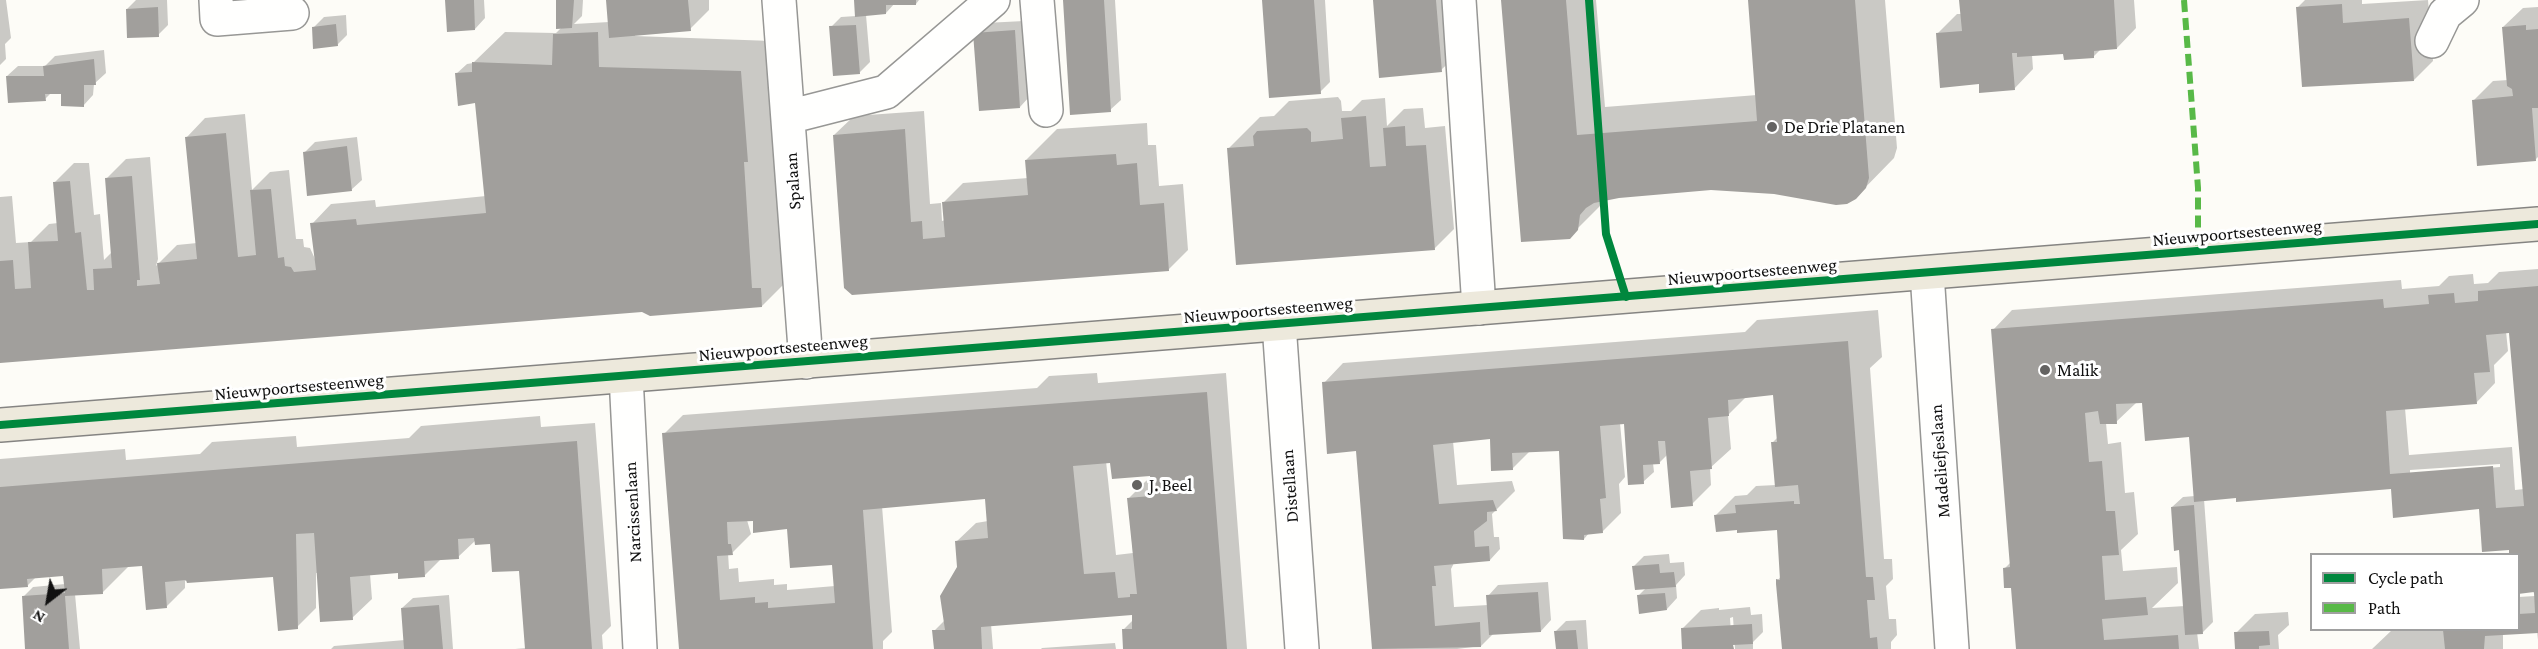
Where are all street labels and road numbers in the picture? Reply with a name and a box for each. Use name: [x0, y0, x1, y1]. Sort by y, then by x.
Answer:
street label: Spalaan: [780, 152, 806, 210]
street label: Nieuwpoortsesteenweg: [2151, 215, 2323, 251]
street label: Nieuwpoortsesteenweg: [1666, 254, 1838, 290]
street label: Nieuwpoortsesteenweg: [1182, 292, 1354, 328]
street label: Nieuwpoortsesteenweg: [697, 330, 869, 366]
street label: Nieuwpoortsesteenweg: [213, 369, 385, 405]
street label: Madeliefjeslaan: [1925, 403, 1955, 519]
street label: Distellaan: [1277, 449, 1303, 523]
street label: Narcissenlaan: [620, 461, 646, 563]

